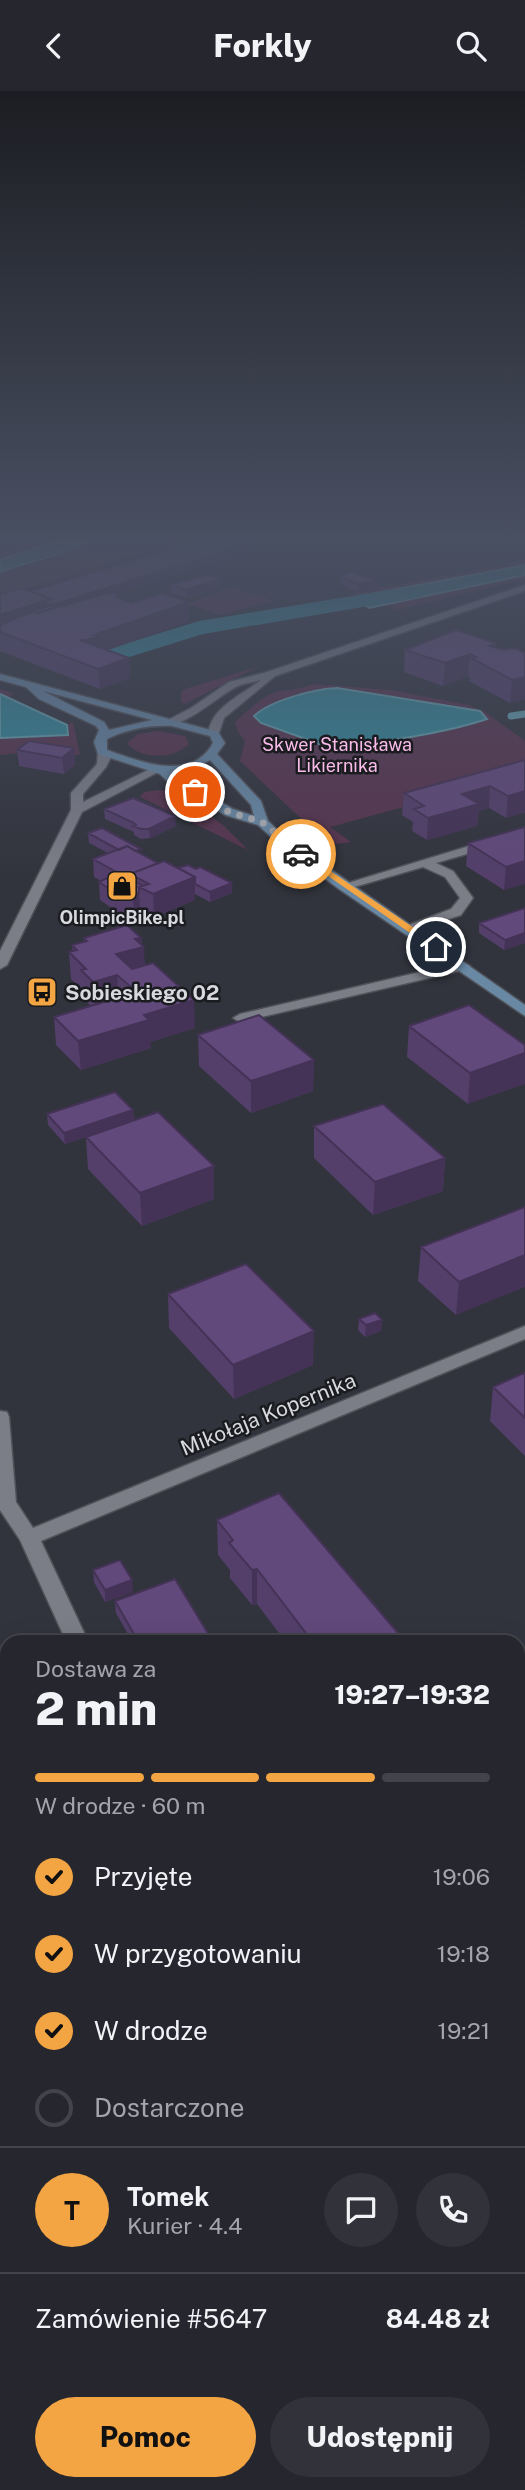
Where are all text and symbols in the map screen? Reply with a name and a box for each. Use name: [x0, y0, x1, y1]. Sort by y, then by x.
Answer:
icon: back: [35, 27, 73, 65]
text: Forkly: [213, 27, 312, 64]
icon: search: [452, 27, 490, 65]
park label: Skwer Stanisława Likiernika: [262, 734, 412, 776]
pin: [165, 762, 225, 822]
icon: bag: [176, 773, 214, 811]
courier: [266, 819, 336, 889]
icon: car: [282, 835, 320, 873]
shop icon: OlimpicBike.pl: [105, 869, 139, 903]
place label: OlimpicBike.pl: [60, 907, 184, 928]
pin: [406, 917, 466, 977]
icon: home: [417, 928, 455, 966]
bus stop icon: Sobieskiego 02: [25, 975, 59, 1009]
place label: Sobieskiego 02: [65, 980, 219, 1005]
street label: Mikołaja Kopernika: [177, 1367, 359, 1461]
text: Dostawa za: [35, 1655, 156, 1682]
text: 19:27–19:32: [334, 1679, 490, 1710]
text: 2 min: [35, 1681, 157, 1735]
text: W drodze · 60 m: [35, 1792, 206, 1819]
icon: check: [35, 1858, 73, 1896]
text: Przyjęte: [94, 1861, 193, 1892]
text: 19:06: [433, 1863, 490, 1890]
icon: check: [35, 1935, 73, 1973]
text: W przygotowaniu: [94, 1938, 302, 1969]
text: 19:18: [437, 1940, 490, 1967]
icon: check: [35, 2012, 73, 2050]
text: W drodze: [94, 2015, 208, 2046]
text: 19:21: [438, 2017, 490, 2044]
text: Dostarczone: [94, 2092, 245, 2123]
button: chat: [324, 2173, 398, 2247]
button: phone: [416, 2173, 490, 2247]
text: Tomek: [127, 2181, 209, 2212]
text: T: [64, 2195, 80, 2226]
text: Kurier · 4.4: [127, 2212, 242, 2239]
text: Zamówienie #5647: [35, 2303, 267, 2334]
text: 84.48 zł: [386, 2303, 490, 2334]
button: Pomoc: [35, 2397, 256, 2477]
button: Udostępnij: [270, 2397, 490, 2477]

